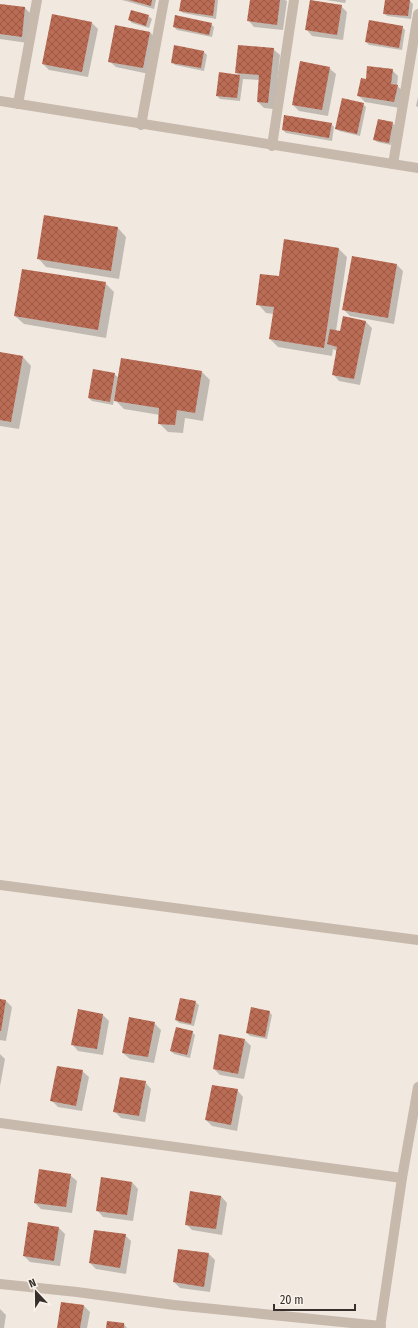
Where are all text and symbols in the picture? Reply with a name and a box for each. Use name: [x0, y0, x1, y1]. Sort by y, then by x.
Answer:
north arrow: [16, 1272, 56, 1312]
text: N: [27, 1276, 38, 1290]
scale bar: [274, 1286, 355, 1312]
text: 20 m: [280, 1293, 304, 1307]

